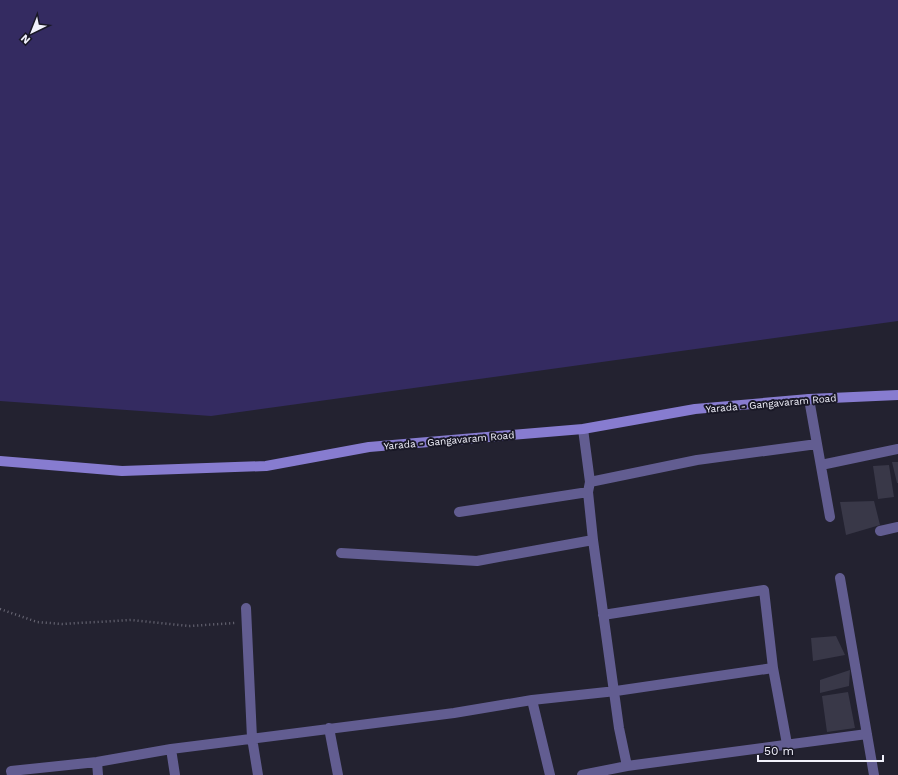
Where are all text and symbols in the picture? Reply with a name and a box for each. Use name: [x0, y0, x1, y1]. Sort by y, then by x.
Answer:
north arrow: [12, 12, 52, 52]
text: N: [18, 31, 33, 46]
street label: Yarada - Gangavaram Road: [705, 392, 837, 415]
street label: Yarada - Gangavaram Road: [383, 429, 515, 452]
scale bar: [758, 737, 883, 763]
text: 50 m: [764, 744, 794, 758]

